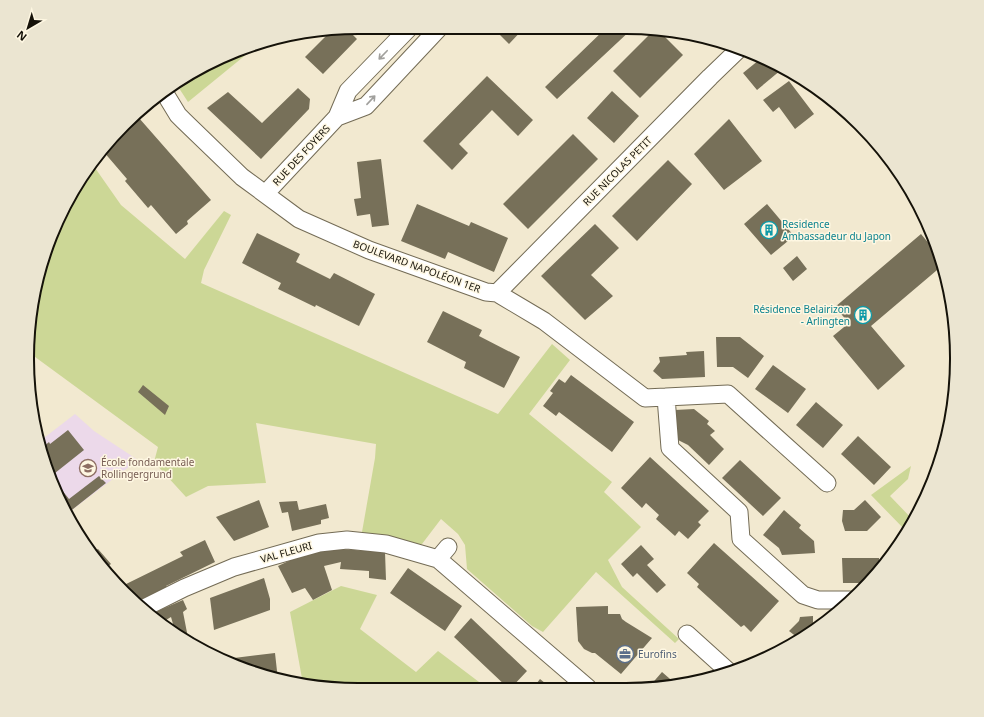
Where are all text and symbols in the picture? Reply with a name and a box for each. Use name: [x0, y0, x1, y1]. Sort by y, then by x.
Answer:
north arrow: [8, 8, 48, 48]
text: N: [13, 28, 30, 45]
one-way arrow: [378, 50, 388, 60]
one-way arrow: [366, 95, 376, 105]
street label: RUE DES FOYERS: [269, 121, 333, 188]
street label: RUE NICOLAS PETIT: [579, 133, 655, 209]
place label: Residence Ambassadeur du Japon: [782, 217, 891, 243]
building icon: Residence Ambassadeur du Japon: [759, 220, 779, 240]
street label: BOULEVARD NAPOLÉON 1ER: [351, 236, 483, 296]
place label: Résidence Belairizon - Arlingten: [753, 302, 850, 328]
building icon: Résidence Belairizon - Arlingten: [853, 305, 873, 325]
place label: École fondamentale Rollingergrund: [101, 455, 195, 481]
school or university icon: École fondamentale Rollingergrund: [78, 458, 98, 478]
street label: VAL FLEURI: [259, 538, 313, 566]
office icon: Eurofins: [615, 644, 635, 664]
place label: Eurofins: [638, 647, 677, 661]

